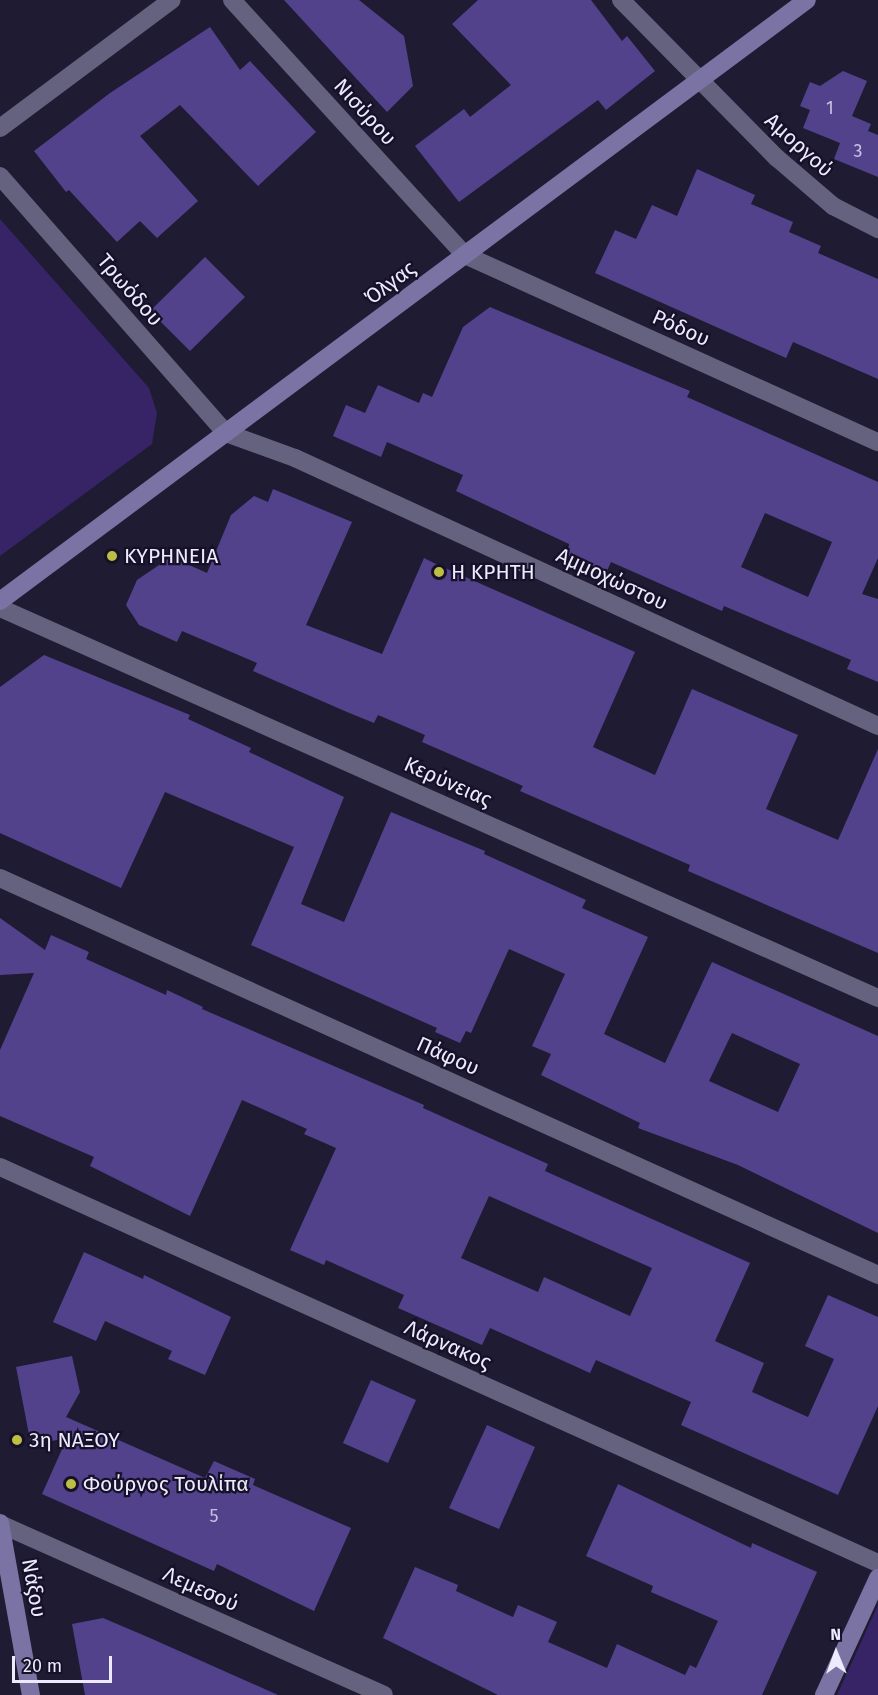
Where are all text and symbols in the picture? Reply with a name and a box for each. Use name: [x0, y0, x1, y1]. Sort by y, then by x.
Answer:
street label: Νισύρου: [328, 73, 402, 151]
house number: 1: [826, 97, 834, 119]
street label: Αμοργού: [760, 108, 838, 182]
house number: 3: [854, 140, 862, 162]
street label: Τρωόδου: [92, 249, 168, 331]
street label: Όλγας: [359, 256, 421, 310]
street label: Ρόδου: [648, 304, 714, 352]
street label: Αμμοχώστου: [552, 542, 672, 616]
place label: ΚΥΡΗΝΕΙΑ: [124, 543, 218, 569]
marker: ΚΥΡΗΝΕΙΑ: [105, 549, 119, 563]
place label: Η ΚΡΗΤΗ: [451, 559, 535, 585]
marker: Η ΚΡΗΤΗ: [432, 565, 446, 579]
street label: Κερύνειας: [400, 752, 496, 812]
street label: Πάφου: [413, 1031, 483, 1081]
street label: Λάρνακος: [401, 1315, 495, 1375]
place label: 3η ΝΑΞΟΥ: [29, 1427, 120, 1453]
marker: 3η ΝΑΞΟΥ: [10, 1433, 24, 1447]
place label: Φούρνος Τουλίπα: [83, 1471, 249, 1497]
marker: Φούρνος Τουλίπα: [64, 1477, 78, 1491]
house number: 5: [209, 1505, 219, 1527]
street label: Νάξου: [16, 1557, 52, 1619]
street label: Λεμεσού: [159, 1561, 243, 1617]
north arrow: [806, 1623, 866, 1683]
text: N: [830, 1625, 841, 1644]
scale bar: [15, 1644, 116, 1682]
text: 20 m: [23, 1655, 62, 1677]

